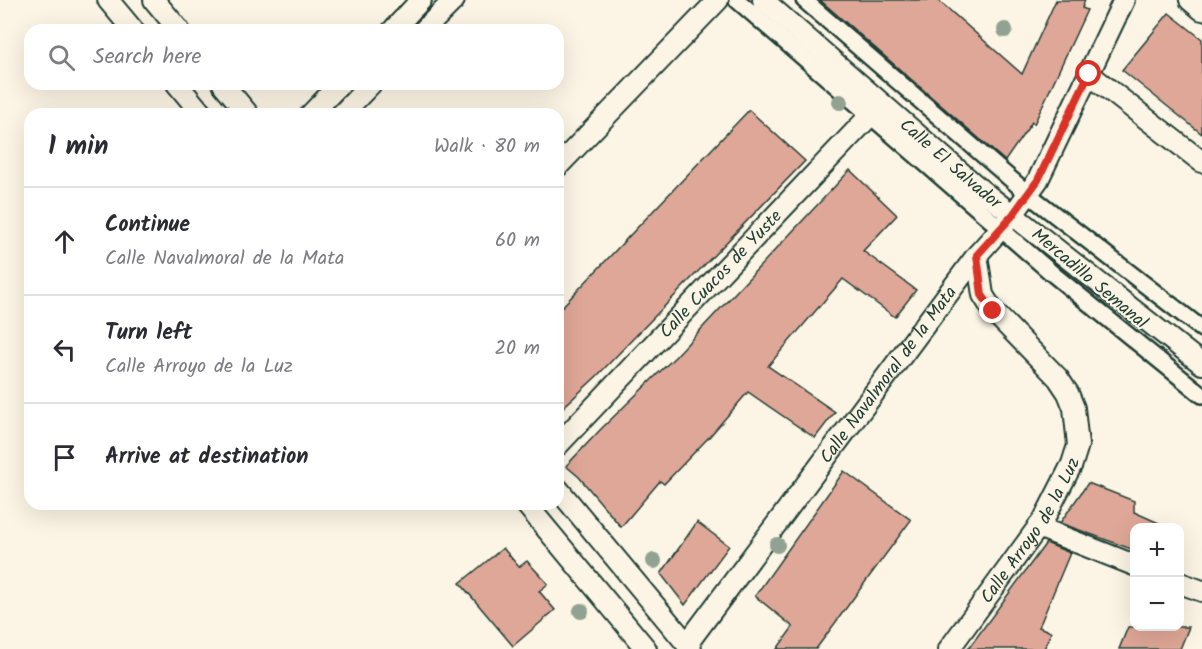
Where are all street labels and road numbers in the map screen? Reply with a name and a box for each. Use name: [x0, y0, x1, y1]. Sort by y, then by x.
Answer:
street label: Calle El Salvador: [892, 112, 1008, 218]
street label: Calle Cuacos de Yuste: [653, 204, 790, 346]
street label: Mercadillo Semanal: [1024, 221, 1154, 337]
street label: Calle Navalmoral de la Mata: [813, 280, 965, 471]
street label: Calle Arroyo de la Luz: [974, 454, 1089, 610]

